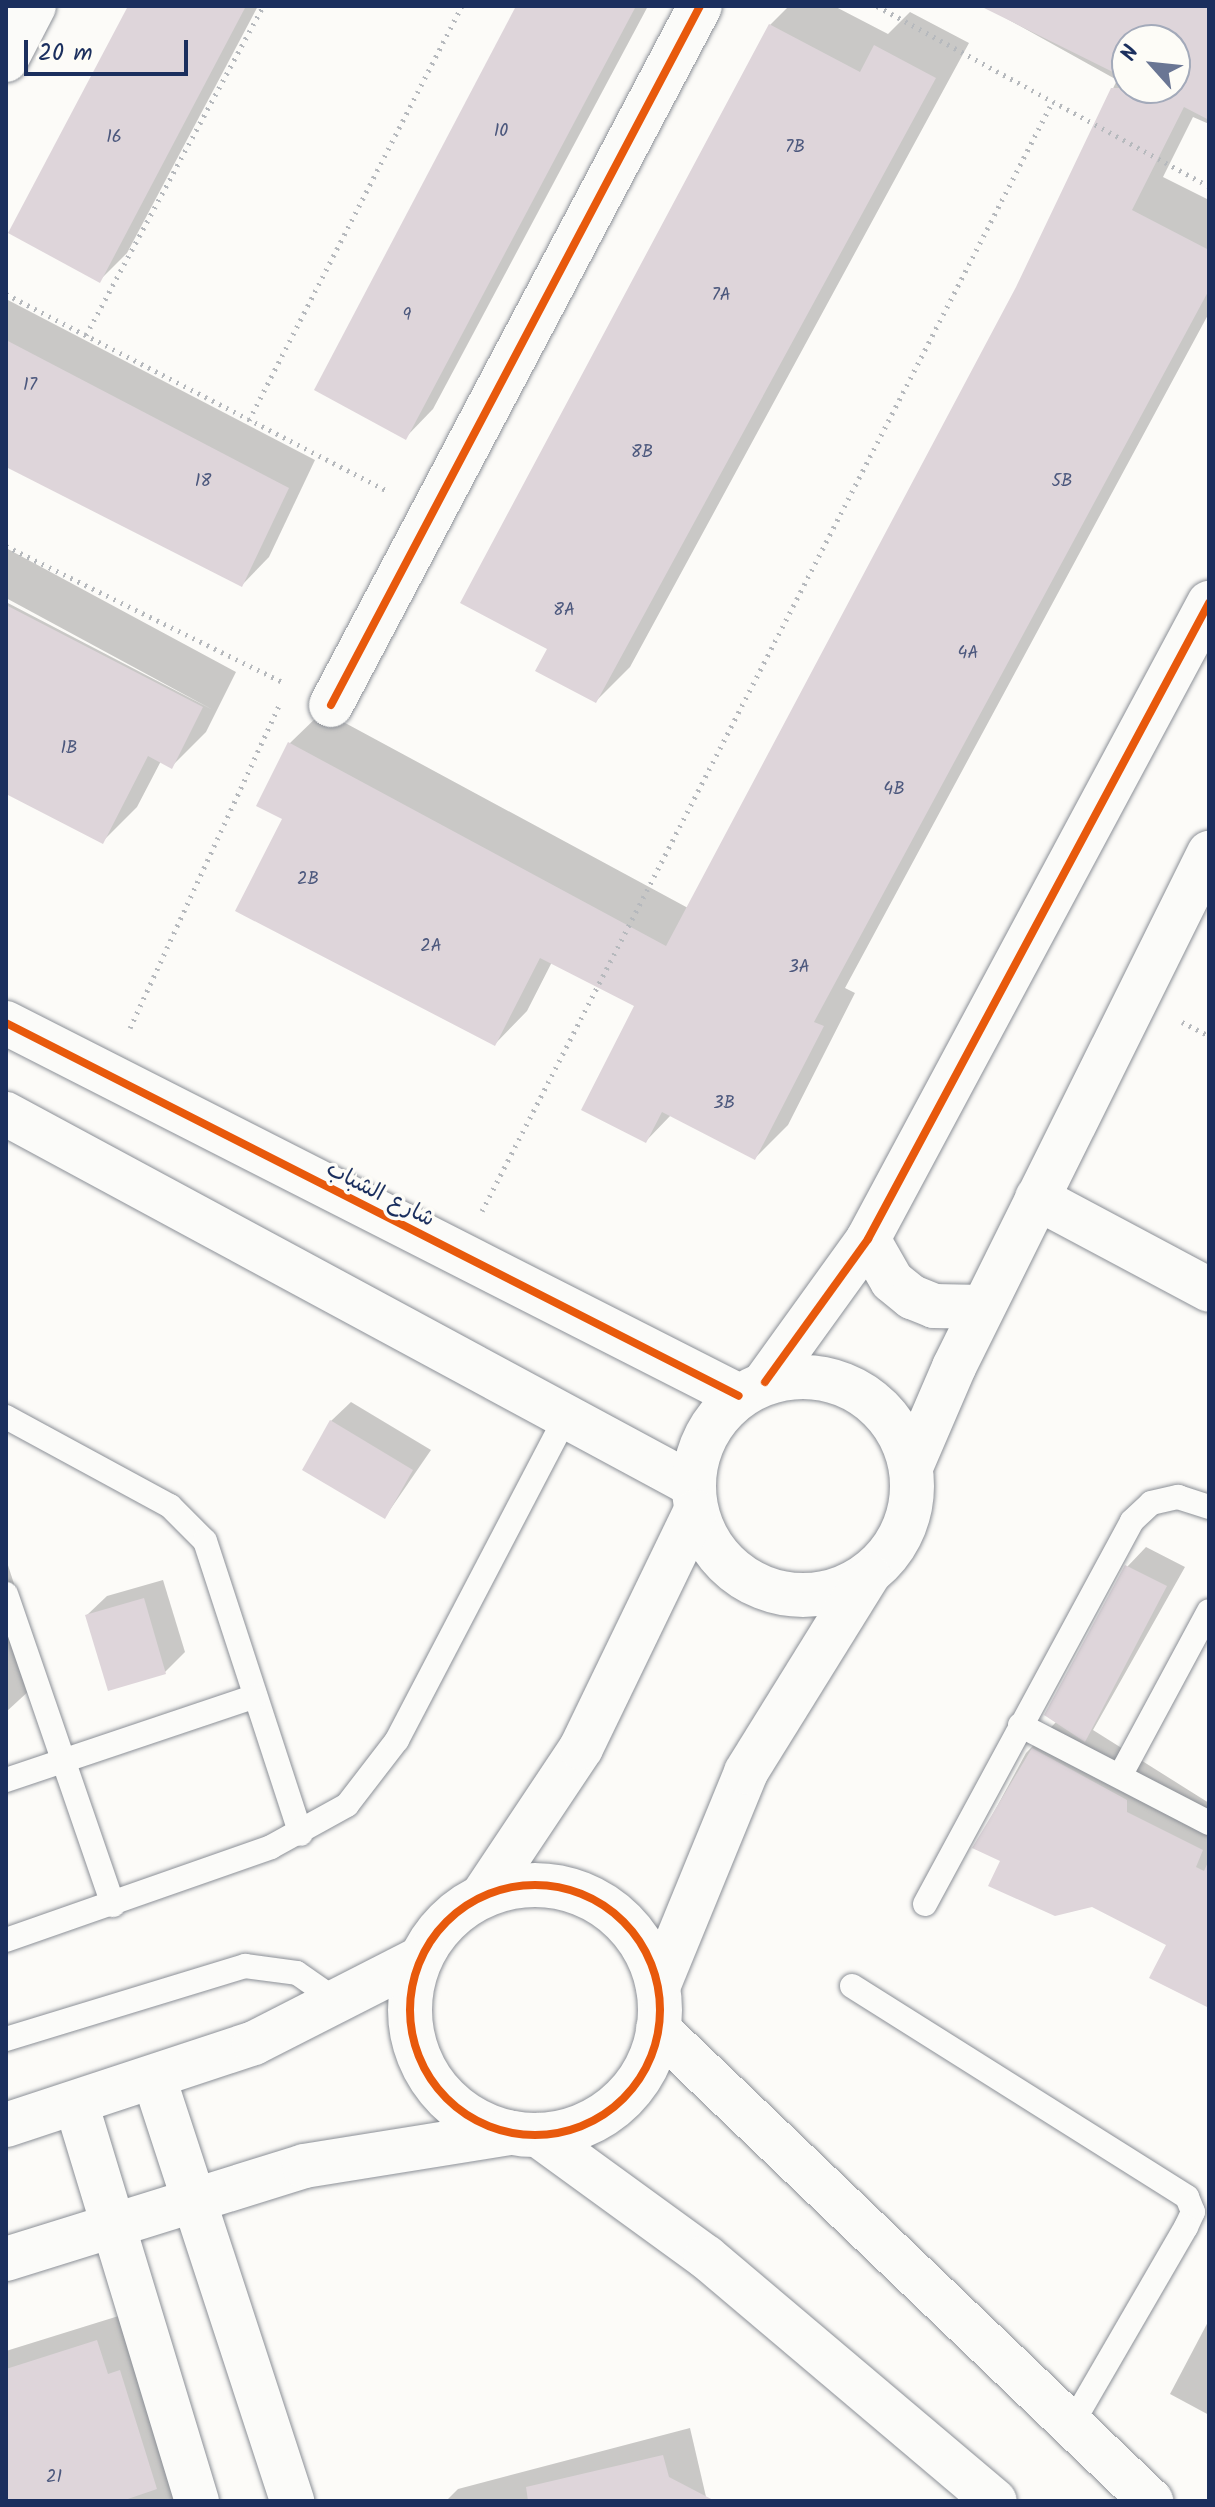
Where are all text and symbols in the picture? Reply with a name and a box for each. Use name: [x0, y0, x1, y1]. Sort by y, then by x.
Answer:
scale bar: [28, 24, 192, 74]
north arrow: [1111, 24, 1191, 104]
text: 20 m: [38, 34, 93, 73]
text: N: [1112, 40, 1150, 68]
house number: 10: [494, 121, 508, 143]
house number: 16: [106, 127, 122, 149]
house number: 7B: [785, 137, 805, 159]
house number: 7A: [711, 285, 731, 307]
house number: 9: [403, 305, 411, 327]
house number: 17: [23, 375, 37, 397]
house number: 8B: [631, 442, 653, 464]
house number: 18: [195, 471, 211, 493]
house number: 5B: [1051, 471, 1073, 493]
house number: 8A: [553, 600, 575, 622]
house number: 4A: [958, 643, 978, 665]
house number: 1B: [60, 738, 78, 760]
house number: 4B: [883, 779, 905, 801]
house number: 2B: [297, 869, 319, 891]
house number: 2A: [420, 936, 442, 958]
house number: 3A: [788, 957, 810, 979]
house number: 3B: [713, 1093, 735, 1115]
street label: شارع الشباب: [321, 1156, 439, 1234]
house number: 21: [46, 2467, 62, 2489]

